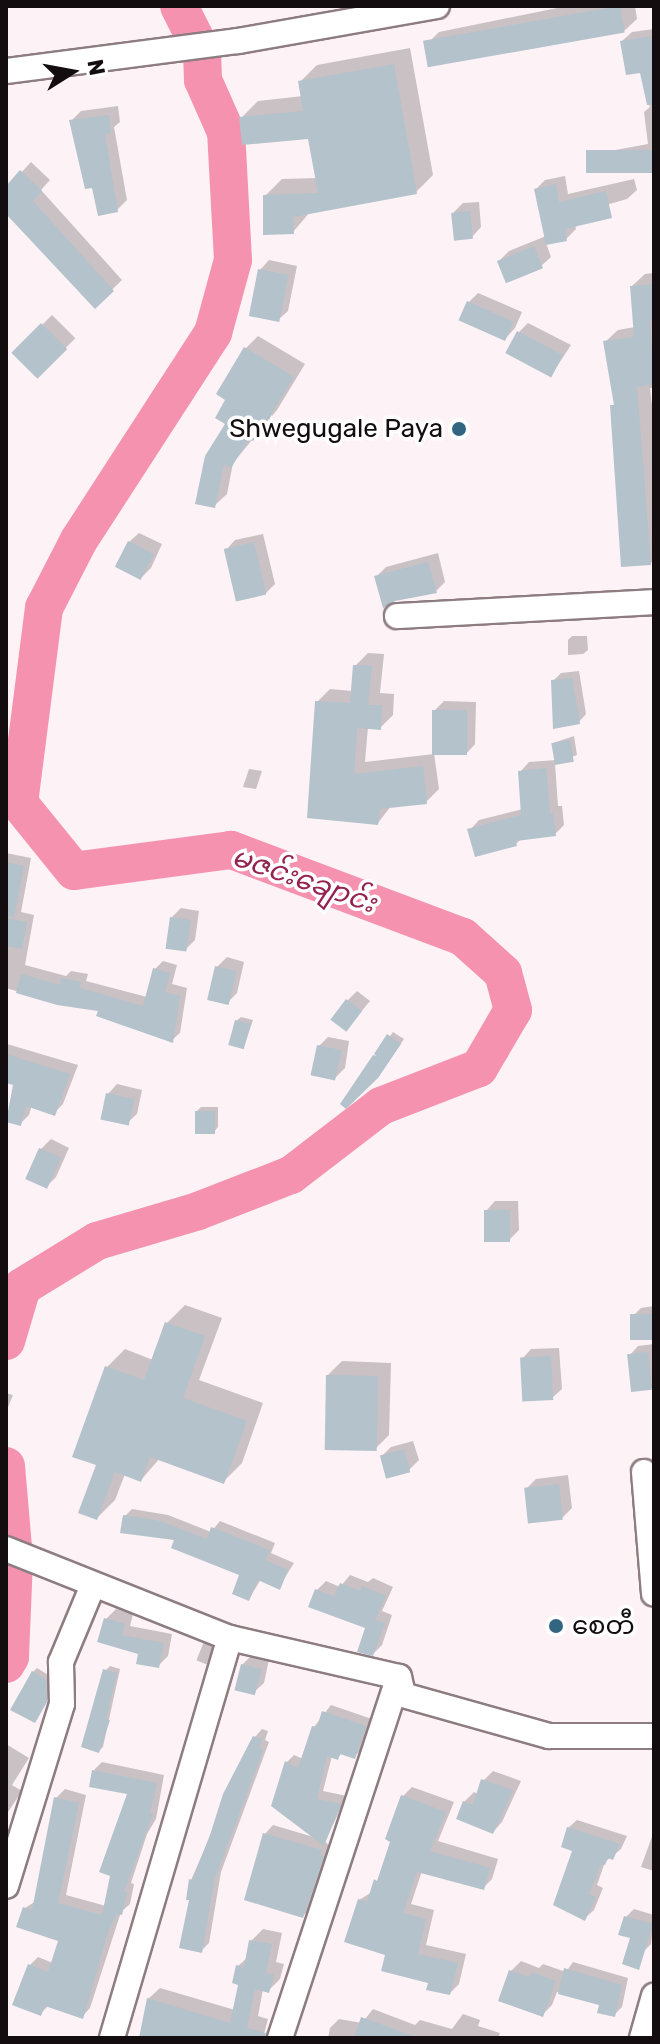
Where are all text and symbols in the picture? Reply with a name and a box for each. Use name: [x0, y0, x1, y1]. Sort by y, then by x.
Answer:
north arrow: [32, 32, 112, 112]
text: N: [81, 57, 111, 78]
place label: Shwegugale Paya: [229, 413, 443, 445]
marker: Shwegugale Paya: [450, 420, 468, 438]
water label: မဇင်းချောင်း: [228, 840, 380, 920]
place label: စေတီ: [572, 1610, 635, 1642]
marker: စေတီ: [547, 1617, 565, 1635]

